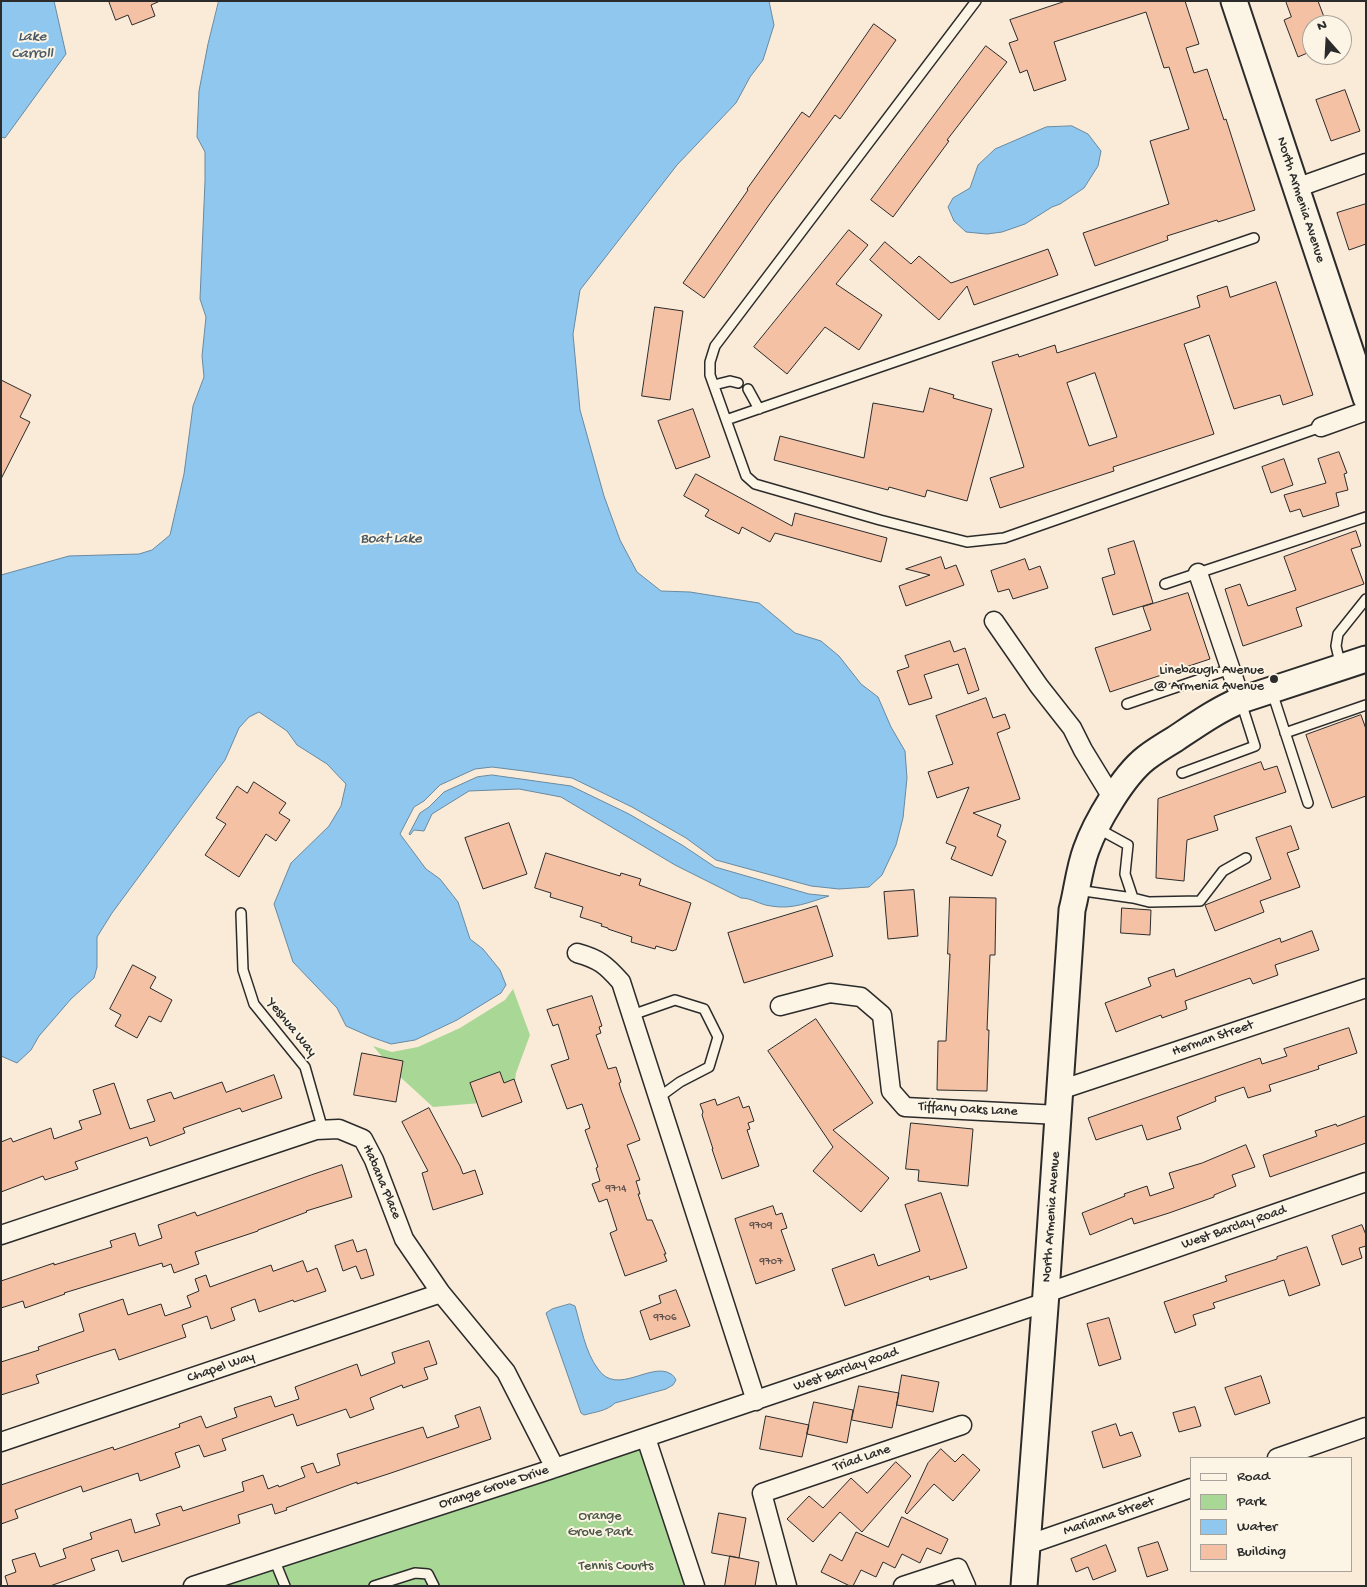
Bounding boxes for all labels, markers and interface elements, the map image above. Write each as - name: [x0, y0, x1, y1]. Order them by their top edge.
- north arrow: [1302, 15, 1352, 65]
- text: N: [1315, 17, 1329, 36]
- water label: Lake Carroll: [11, 29, 53, 64]
- street label: North Armenia Avenue: [1272, 135, 1328, 265]
- water label: Boat Lake: [360, 531, 422, 549]
- place label: Linebaugh Avenue @ Armenia Avenue: [1154, 663, 1264, 696]
- marker: Linebaugh Avenue @ Armenia Avenue: [1268, 673, 1280, 685]
- street label: Yeshua Way: [262, 995, 320, 1061]
- street label: Herman Street: [1170, 1017, 1256, 1061]
- street label: Tiffany Oaks Lane: [918, 1099, 1018, 1121]
- street label: Habana Place: [358, 1142, 404, 1222]
- street label: North Armenia Avenue: [1039, 1151, 1065, 1283]
- house number: 9714: [606, 1182, 626, 1196]
- street label: West Barclay Road: [1179, 1202, 1289, 1254]
- house number: 9709: [750, 1219, 772, 1233]
- house number: 9707: [759, 1255, 783, 1269]
- house number: 9706: [653, 1311, 677, 1325]
- street label: West Barclay Road: [791, 1344, 901, 1396]
- street label: Chapel Way: [185, 1349, 257, 1387]
- street label: Triad Lane: [831, 1441, 893, 1477]
- legend: [1190, 1457, 1352, 1572]
- street label: Orange Grove Drive: [437, 1462, 551, 1514]
- text: Road: [1237, 1468, 1270, 1486]
- text: Park: [1237, 1493, 1266, 1511]
- street label: Marianna Street: [1061, 1494, 1157, 1540]
- park label: Orange Grove Park: [568, 1509, 632, 1541]
- text: Water: [1237, 1518, 1277, 1536]
- text: Building: [1237, 1543, 1286, 1561]
- park label: Tennis Courts: [579, 1559, 653, 1575]

